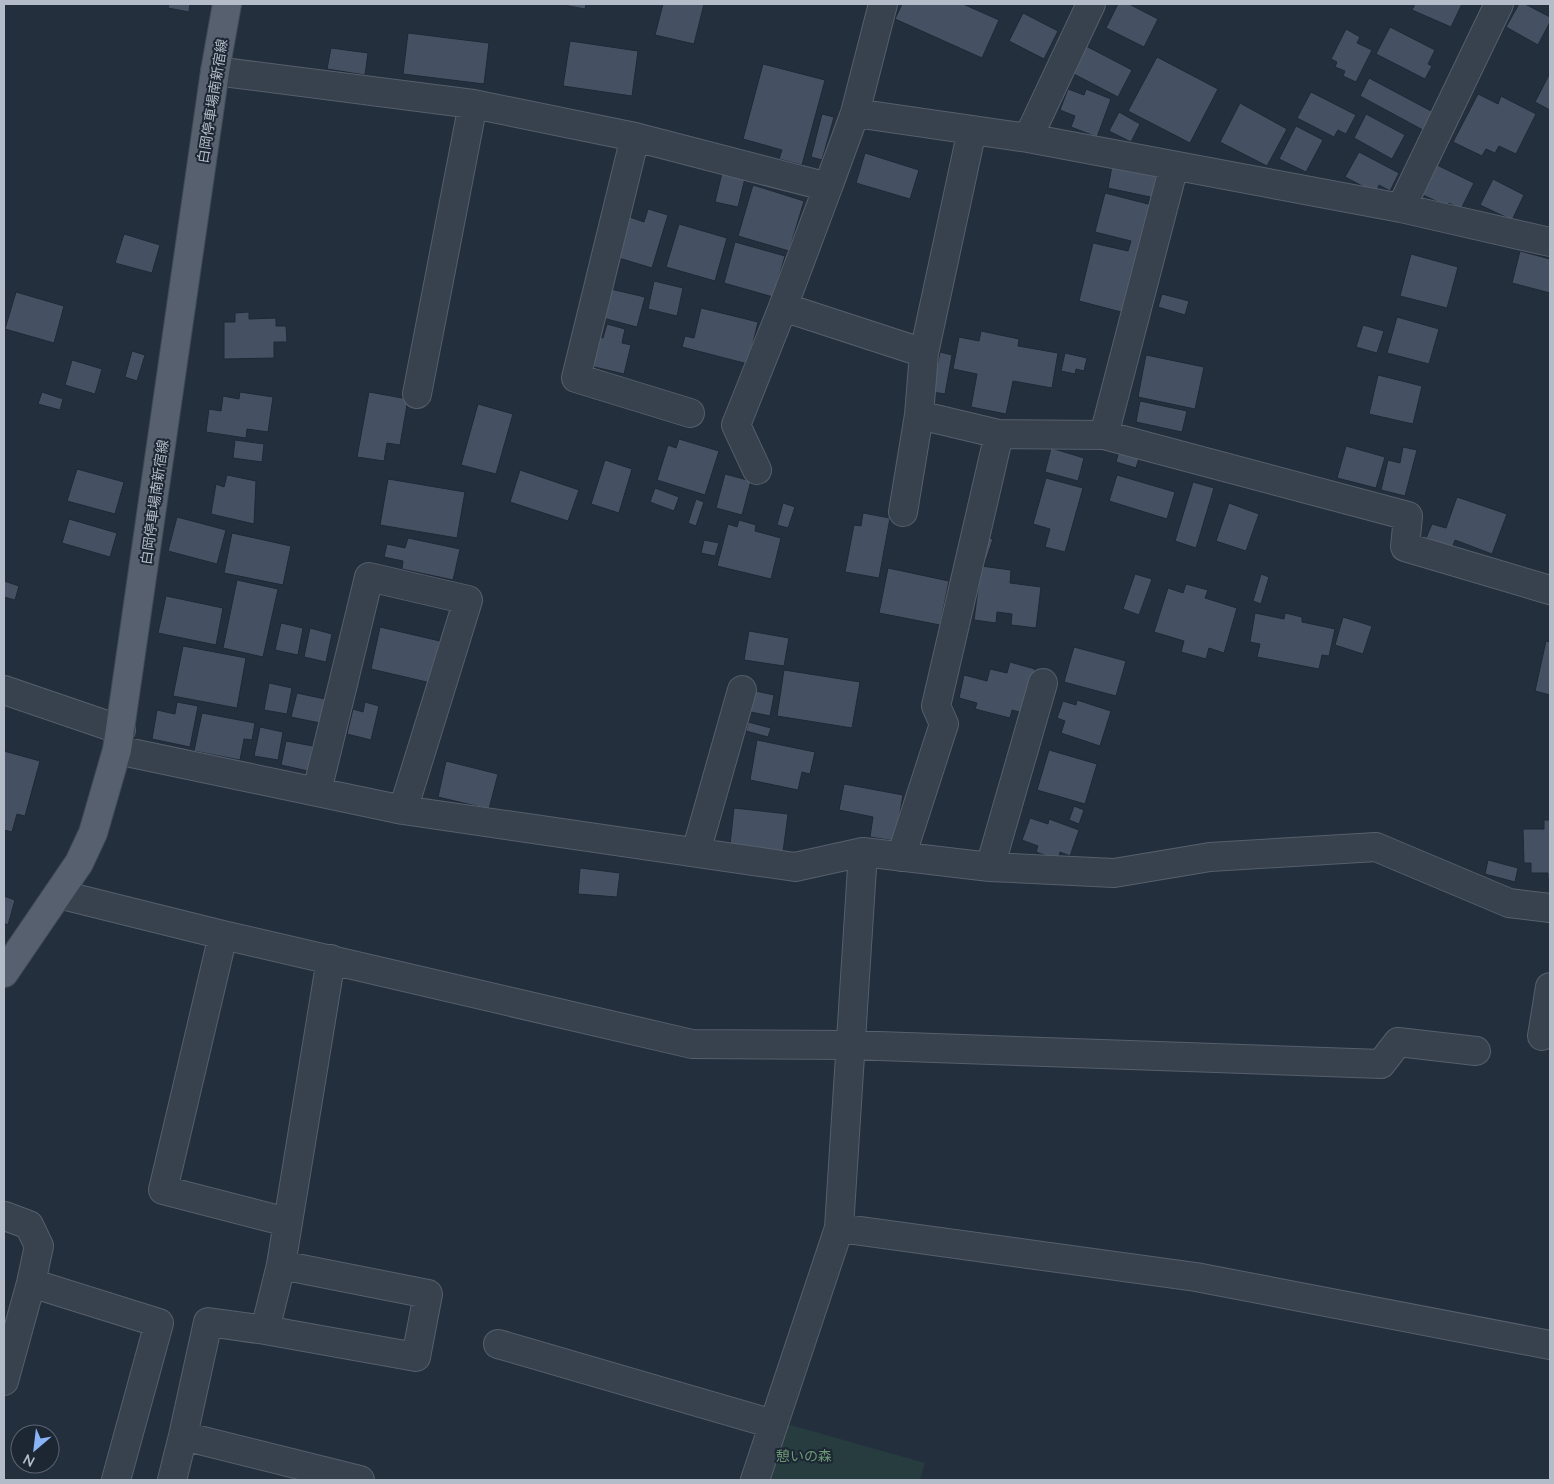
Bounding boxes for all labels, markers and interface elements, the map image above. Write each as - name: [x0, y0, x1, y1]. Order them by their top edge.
- street label: 白岡停車場南新宿線: [194, 37, 230, 165]
- street label: 白岡停車場南新宿線: [137, 438, 171, 566]
- north arrow: [10, 1424, 60, 1474]
- park label: 憩いの森: [776, 1447, 832, 1464]
- text: N: [20, 1451, 37, 1471]

